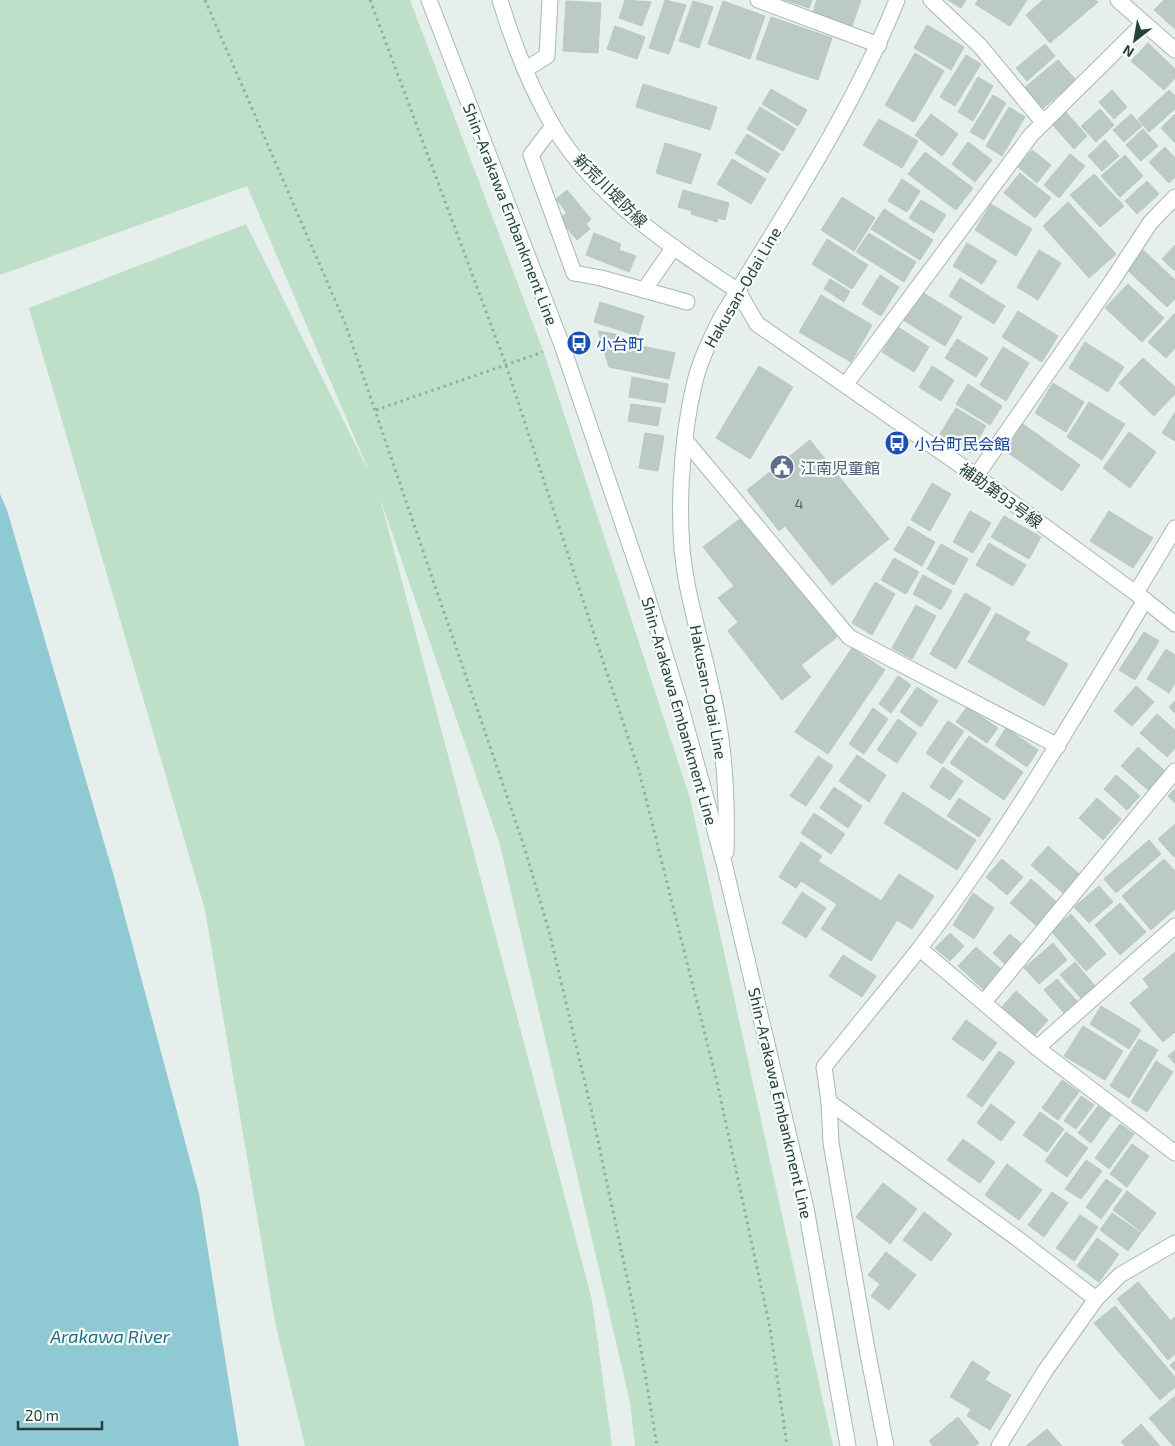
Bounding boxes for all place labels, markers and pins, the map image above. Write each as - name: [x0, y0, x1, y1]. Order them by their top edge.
- bus stop icon: 小台町: [566, 330, 592, 356]
- place label: 小台町: [596, 334, 644, 353]
- bus stop icon: 小台町民会館: [884, 430, 910, 456]
- place label: 小台町民会館: [914, 434, 1010, 453]
- public building icon: 江南児童館: [769, 454, 795, 480]
- place label: 江南児童館: [800, 458, 880, 477]

